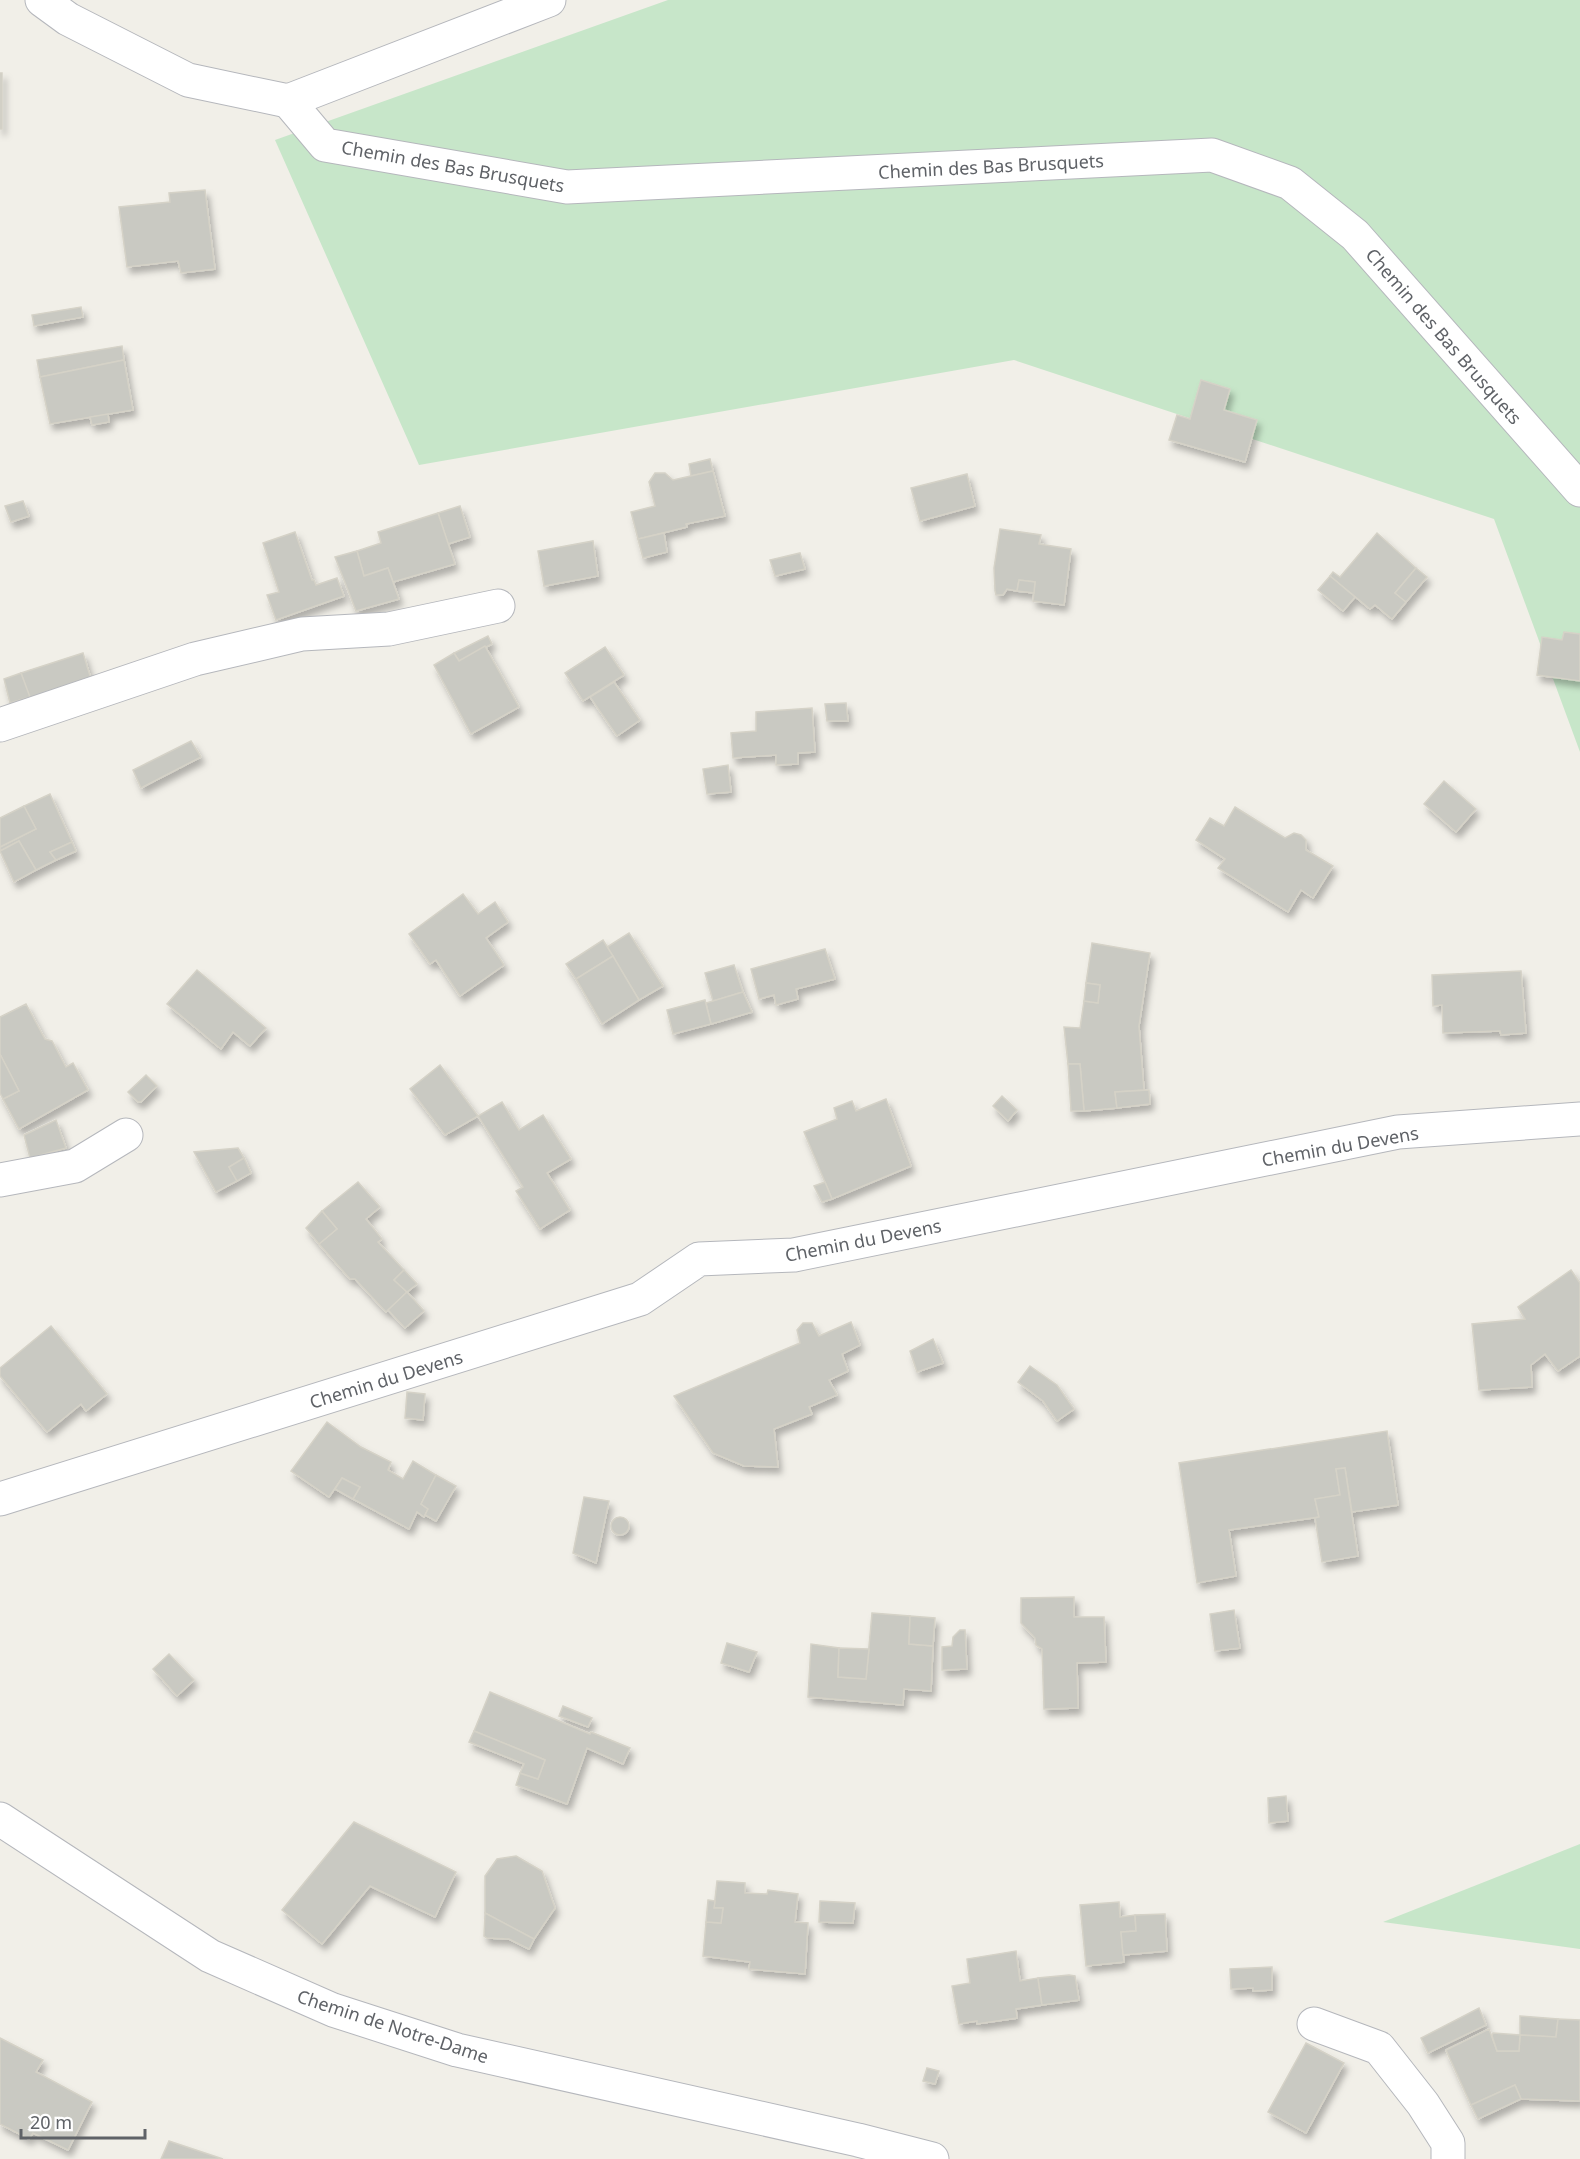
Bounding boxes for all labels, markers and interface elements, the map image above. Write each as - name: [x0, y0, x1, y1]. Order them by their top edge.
- street label: Chemin des Bas Brusquets: [340, 135, 566, 197]
- street label: Chemin des Bas Brusquets: [878, 148, 1104, 184]
- street label: Chemin des Bas Brusquets: [1361, 243, 1527, 429]
- street label: Chemin du Devens: [1260, 1120, 1420, 1172]
- street label: Chemin du Devens: [783, 1213, 943, 1267]
- street label: Chemin du Devens: [307, 1344, 465, 1414]
- street label: Chemin de Notre-Dame: [294, 1984, 492, 2068]
- scale bar: [21, 2102, 146, 2140]
- text: 20 m: [30, 2110, 72, 2134]

